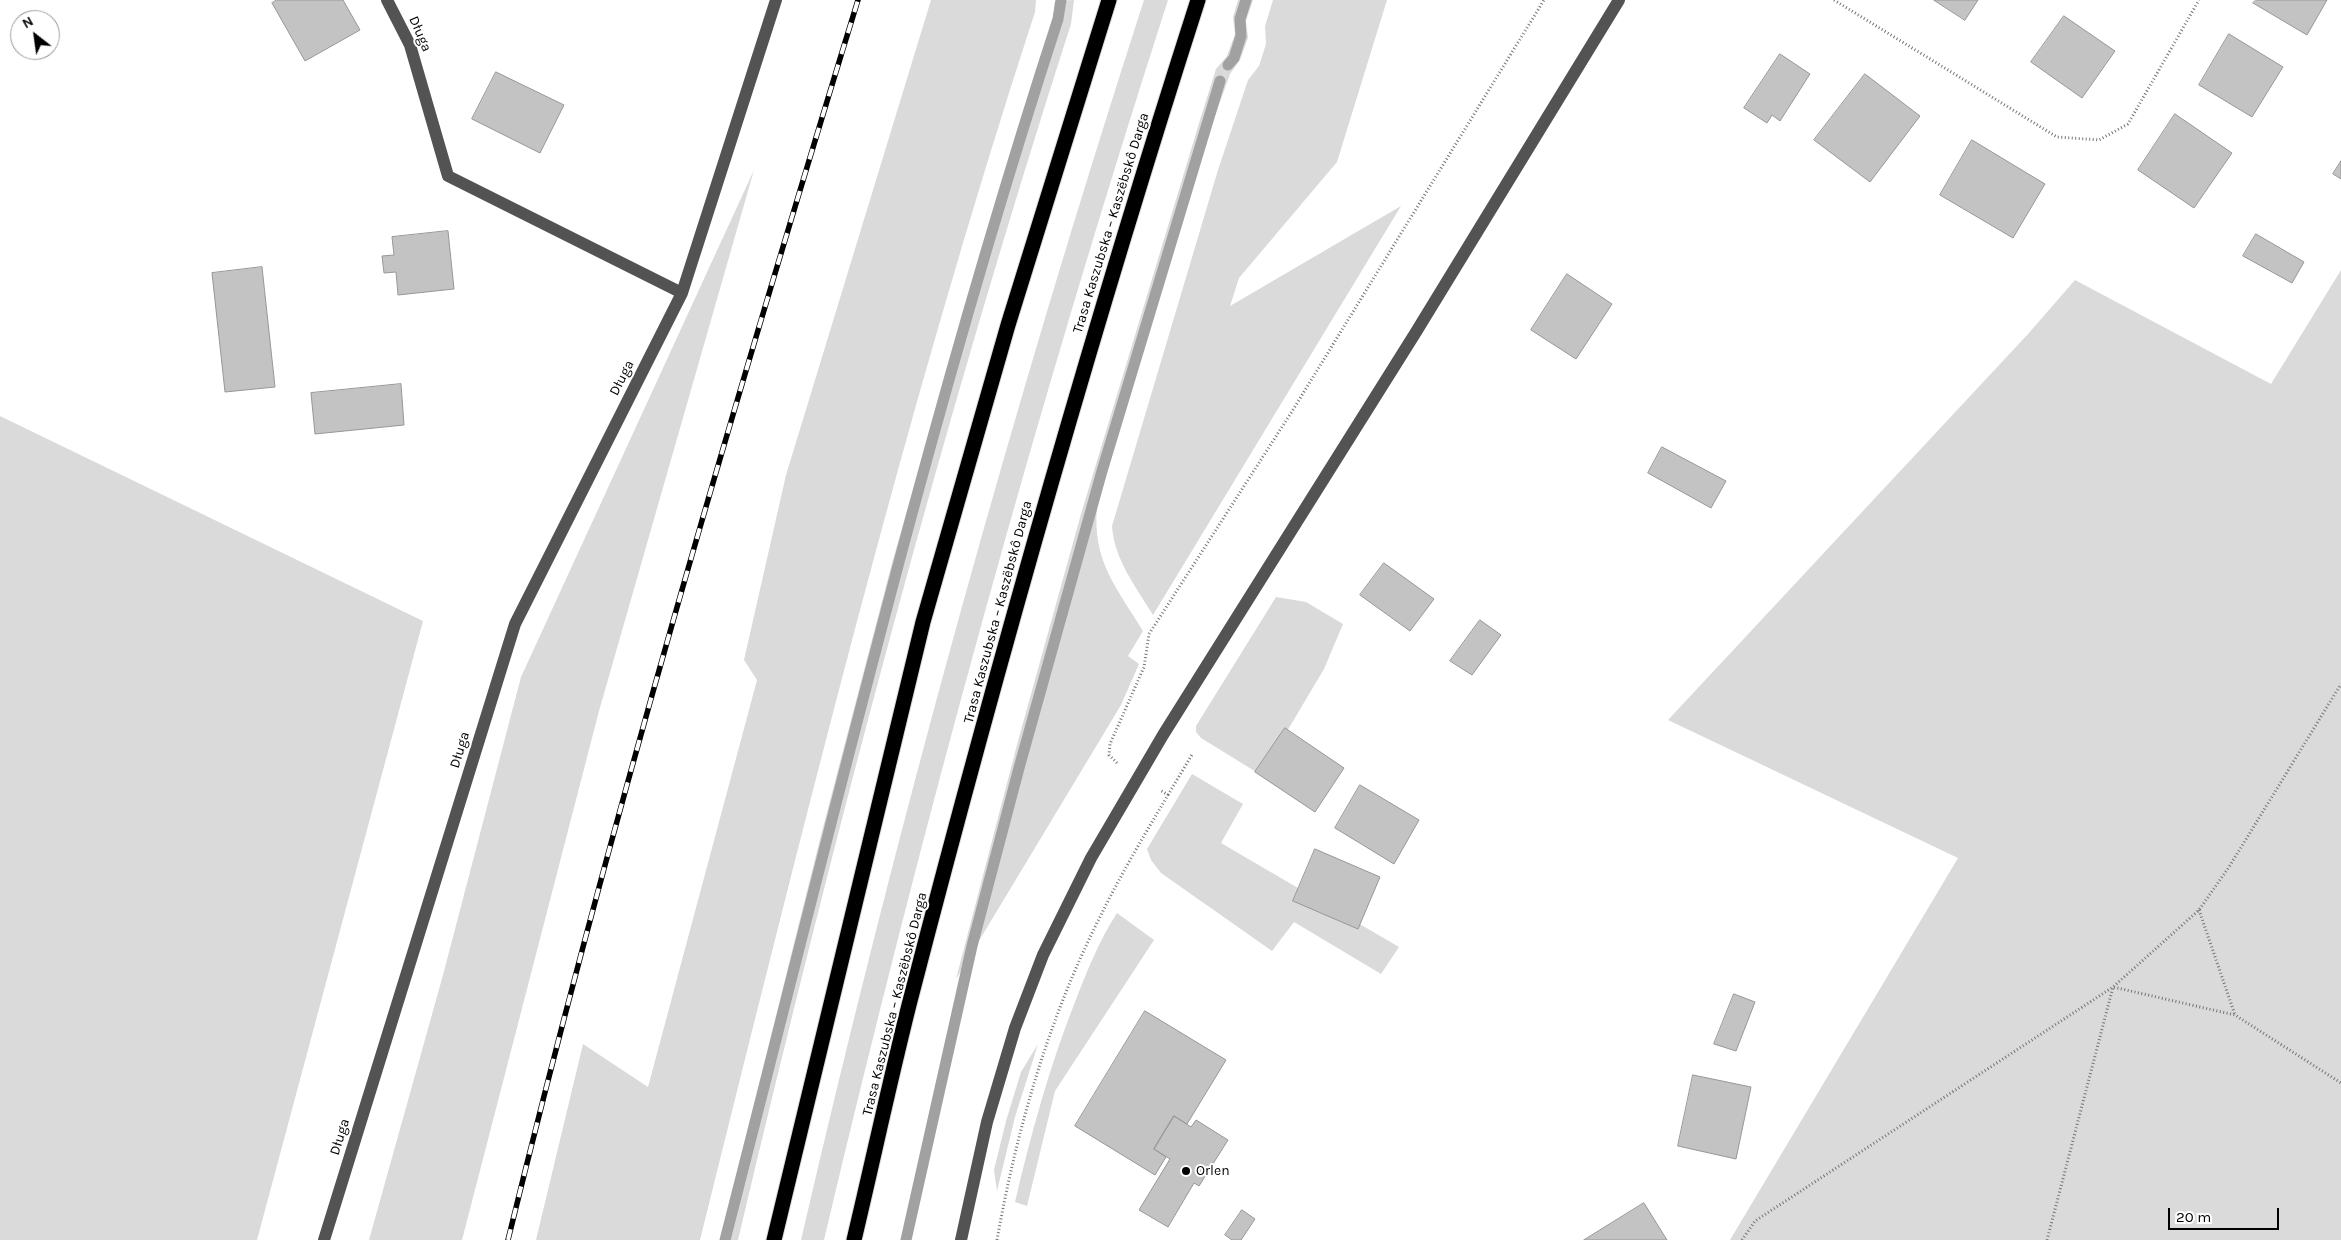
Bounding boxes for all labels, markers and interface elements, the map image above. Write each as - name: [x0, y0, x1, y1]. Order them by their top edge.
- north arrow: [10, 10, 60, 60]
- text: N: [19, 13, 36, 32]
- street label: Długa: [405, 14, 435, 54]
- street label: Trasa Kaszubska – Kaszëbskô Darga: [1069, 111, 1153, 335]
- street label: Długa: [606, 358, 638, 398]
- street label: Trasa Kaszubska – Kaszëbskô Darga: [960, 499, 1036, 725]
- street label: Długa: [447, 730, 473, 770]
- street label: Trasa Kaszubska – Kaszëbskô Darga: [859, 891, 931, 1117]
- street label: Długa: [327, 1117, 353, 1157]
- place label: Orlen: [1196, 1163, 1230, 1179]
- marker: Orlen: [1180, 1165, 1192, 1177]
- scale bar: [2171, 1198, 2282, 1230]
- text: 20 m: [2176, 1208, 2211, 1226]

